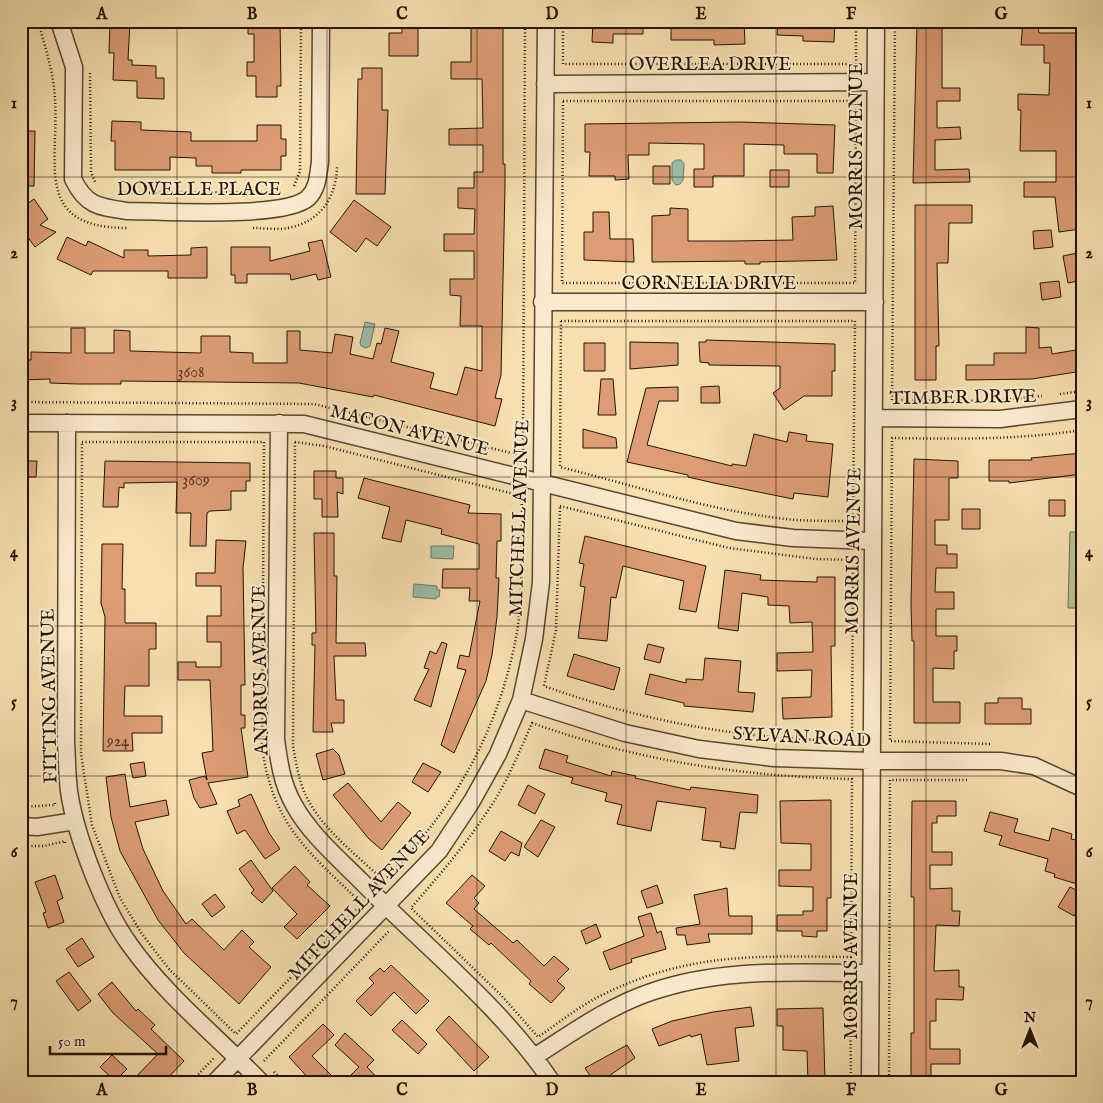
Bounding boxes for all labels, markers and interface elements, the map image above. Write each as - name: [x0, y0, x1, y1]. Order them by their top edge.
- text: A: [96, 5, 109, 25]
- text: B: [247, 5, 258, 25]
- text: C: [396, 5, 408, 25]
- text: D: [546, 5, 559, 25]
- text: E: [695, 5, 707, 25]
- text: F: [846, 5, 857, 25]
- text: G: [995, 5, 1008, 25]
- street label: OVERLEA DRIVE: [629, 53, 791, 77]
- street label: MORRIS AVENUE: [845, 62, 869, 230]
- text: 1: [11, 94, 17, 114]
- text: 1: [1086, 94, 1092, 114]
- street label: DOVELLE PLACE: [117, 178, 281, 202]
- text: 2: [10, 244, 18, 264]
- text: 2: [1085, 244, 1093, 264]
- street label: CORNELIA DRIVE: [622, 272, 796, 296]
- house number: 3608: [178, 363, 204, 383]
- street label: TIMBER DRIVE: [889, 385, 1037, 411]
- text: 3: [11, 393, 17, 413]
- text: 3: [1086, 393, 1092, 413]
- street label: MACON AVENUE: [327, 400, 492, 462]
- street label: MITCHELL AVENUE: [505, 419, 535, 617]
- street label: MORRIS AVENUE: [841, 467, 867, 635]
- house number: 3609: [182, 471, 210, 491]
- text: 4: [10, 543, 19, 563]
- text: 4: [1085, 543, 1094, 563]
- street label: ANDRUS AVENUE: [248, 584, 275, 757]
- street label: FITTING AVENUE: [36, 608, 64, 784]
- text: 5: [11, 693, 17, 713]
- text: 5: [1086, 693, 1092, 713]
- street label: SYLVAN ROAD: [732, 722, 872, 754]
- house number: 924: [106, 732, 129, 752]
- street label: MITCHELL AVENUE: [283, 825, 436, 986]
- text: 6: [11, 843, 19, 863]
- text: 6: [1086, 843, 1094, 863]
- street label: MORRIS AVENUE: [840, 872, 864, 1040]
- text: 7: [10, 992, 18, 1012]
- text: 7: [1085, 992, 1093, 1012]
- north arrow: [1006, 1006, 1056, 1056]
- text: N: [1023, 1009, 1036, 1027]
- scale bar: [50, 1023, 166, 1055]
- text: 50 m: [58, 1032, 86, 1051]
- text: A: [96, 1081, 109, 1101]
- text: B: [247, 1081, 258, 1101]
- text: C: [396, 1081, 408, 1101]
- text: D: [546, 1081, 559, 1101]
- text: E: [695, 1081, 707, 1101]
- text: F: [846, 1081, 857, 1101]
- text: G: [995, 1081, 1008, 1101]

